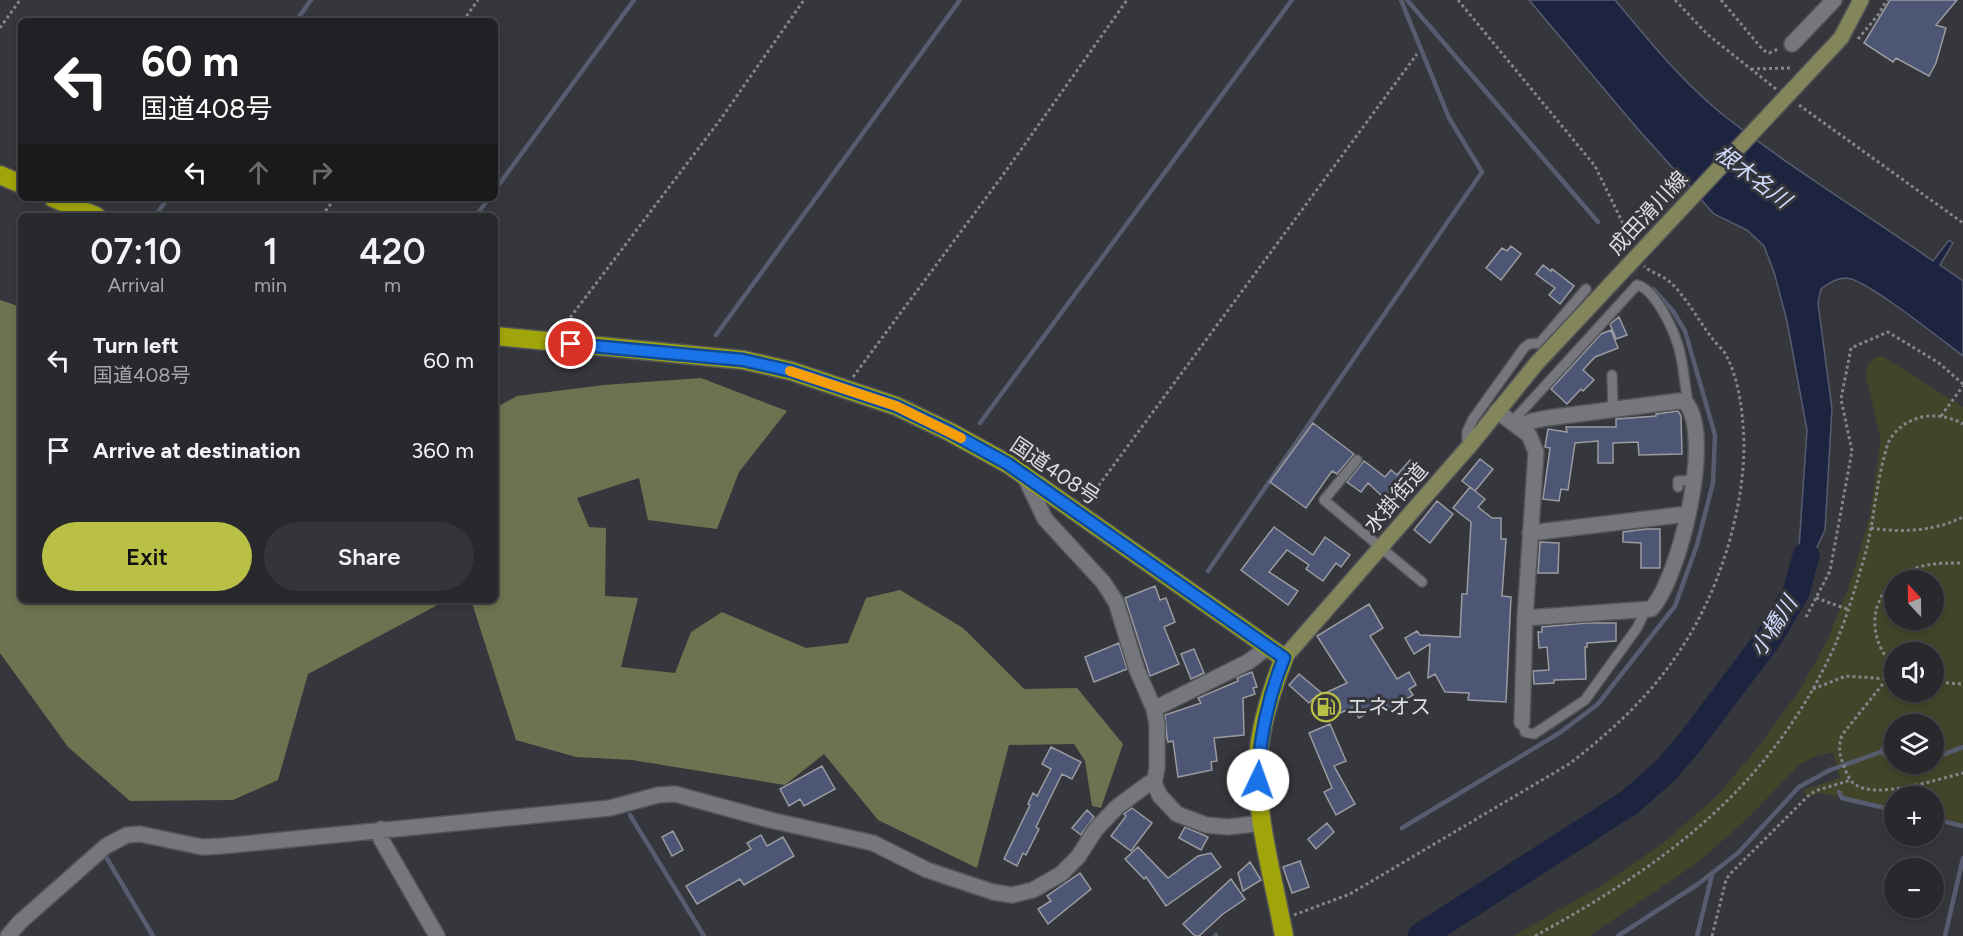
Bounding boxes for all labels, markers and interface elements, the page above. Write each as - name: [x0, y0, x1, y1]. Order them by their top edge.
- text: 60 m: [141, 36, 239, 87]
- icon: left: [42, 42, 120, 120]
- text: 国道408号: [141, 92, 273, 125]
- water label: 根木名川: [1709, 139, 1798, 215]
- icon: left: [179, 156, 212, 189]
- icon: ahead: [242, 156, 275, 189]
- icon: right: [305, 156, 338, 189]
- street label: 成田滑川線: [1603, 166, 1693, 260]
- text: 07:10: [90, 230, 182, 273]
- text: 1: [263, 230, 278, 273]
- text: 420: [359, 230, 426, 273]
- text: Arrival: [108, 273, 164, 297]
- text: min: [254, 273, 287, 297]
- text: m: [384, 273, 401, 297]
- pin: [545, 318, 596, 369]
- icon: arrive: [554, 327, 587, 360]
- text: Turn left: [93, 332, 179, 359]
- icon: left: [42, 344, 75, 377]
- text: 60 m: [423, 347, 474, 374]
- text: 国道408号: [93, 363, 191, 387]
- street label: 国道408号: [1006, 432, 1105, 510]
- icon: arrive: [42, 434, 75, 467]
- text: Arrive at destination: [93, 437, 301, 464]
- text: 360 m: [411, 437, 474, 464]
- street label: 水掛街道: [1359, 458, 1433, 538]
- button: Exit: [42, 522, 252, 591]
- button: Share: [264, 522, 474, 591]
- north arrow: [1884, 570, 1944, 630]
- map controls: [1884, 570, 1944, 918]
- water label: 小橋川: [1744, 590, 1804, 661]
- button: sound: [1884, 642, 1944, 702]
- fuel station icon: エネオス: [1310, 691, 1342, 723]
- place label: エネオス: [1347, 694, 1431, 719]
- button: layers: [1884, 714, 1944, 774]
- position arrow: [1226, 748, 1290, 812]
- button: +: [1884, 786, 1944, 846]
- button: −: [1884, 858, 1944, 918]

